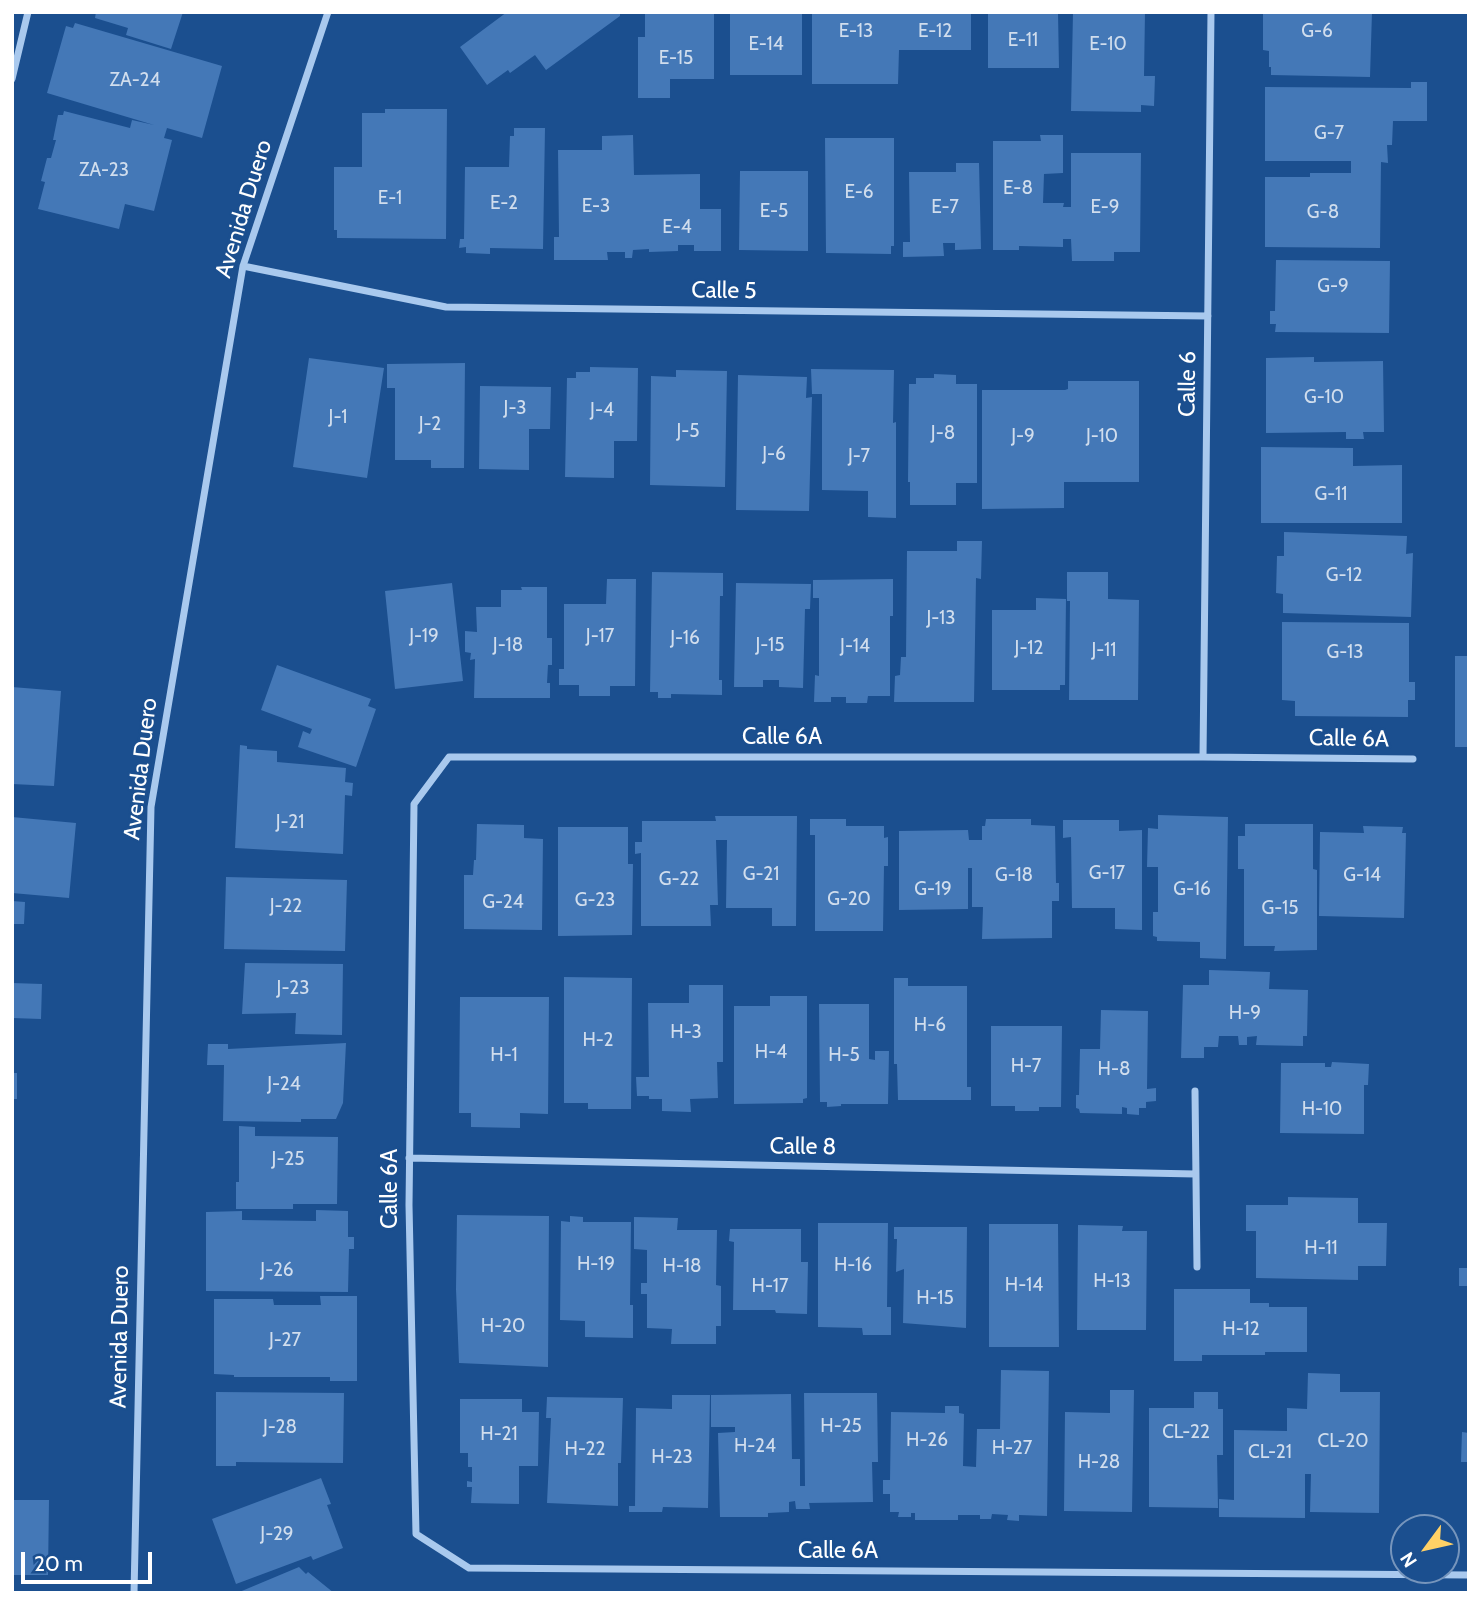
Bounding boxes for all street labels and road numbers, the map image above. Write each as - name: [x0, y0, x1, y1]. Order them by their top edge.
- street label: Avenida Duero: [210, 137, 278, 281]
- street label: Calle 5: [691, 277, 757, 305]
- street label: Calle 6: [1174, 351, 1202, 417]
- street label: Avenida Duero: [119, 696, 163, 842]
- street label: Calle 6A: [742, 723, 822, 751]
- street label: Calle 6A: [1309, 725, 1389, 753]
- street label: Calle 8: [769, 1133, 837, 1161]
- street label: Calle 6A: [376, 1149, 404, 1229]
- street label: Avenida Duero: [105, 1265, 135, 1409]
- street label: Calle 6A: [798, 1537, 878, 1565]

